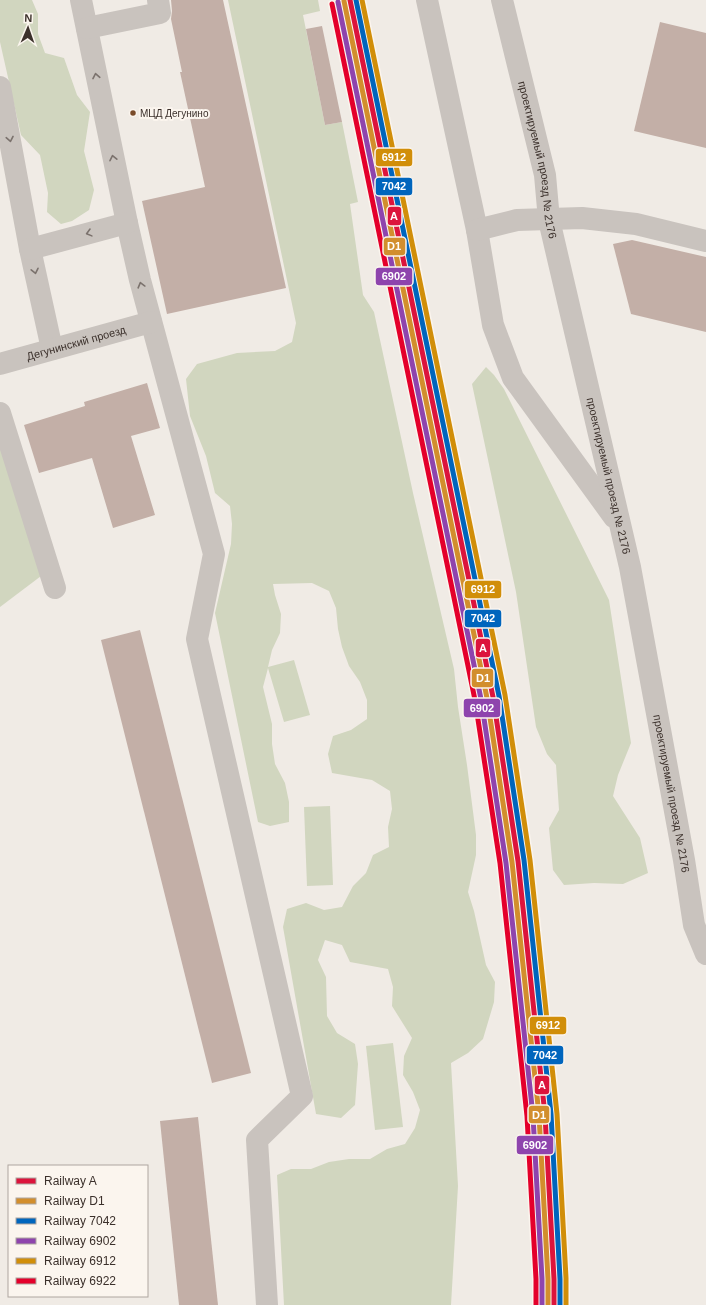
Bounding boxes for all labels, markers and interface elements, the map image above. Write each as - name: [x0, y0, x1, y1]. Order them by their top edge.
- north arrow: [8, 8, 48, 48]
- text: N: [24, 12, 33, 24]
- one-way arrow: [93, 73, 101, 79]
- street label: проектируемый проезд № 2176: [516, 80, 559, 240]
- marker: МЦД Дегунино: [128, 108, 138, 118]
- place label: МЦД Дегунино: [140, 108, 209, 119]
- one-way arrow: [5, 136, 14, 142]
- line badge: 6912: [375, 148, 413, 167]
- text: 6912: [382, 151, 406, 163]
- one-way arrow: [110, 155, 118, 161]
- line badge: 7042: [375, 177, 413, 196]
- text: 7042: [382, 180, 406, 192]
- line badge: A: [387, 206, 402, 226]
- text: A: [390, 210, 398, 222]
- one-way arrow: [86, 228, 93, 237]
- line badge: D1: [383, 237, 406, 256]
- text: D1: [387, 240, 401, 252]
- line badge: 6902: [375, 267, 413, 286]
- one-way arrow: [31, 268, 39, 274]
- text: 6902: [382, 270, 406, 282]
- one-way arrow: [138, 281, 146, 288]
- street label: Дегунинский проезд: [25, 323, 128, 362]
- street label: проектируемый проезд № 2176: [585, 396, 633, 555]
- line badge: 6912: [464, 580, 502, 599]
- text: 6912: [471, 583, 495, 595]
- line badge: 7042: [464, 609, 502, 628]
- text: 7042: [471, 612, 495, 624]
- line badge: A: [475, 638, 491, 658]
- text: A: [479, 642, 487, 654]
- line badge: D1: [471, 668, 494, 688]
- text: D1: [476, 672, 490, 684]
- line badge: 6902: [463, 698, 501, 718]
- text: 6902: [470, 702, 494, 714]
- street label: проектируемый проезд № 2176: [651, 713, 692, 873]
- line badge: 6912: [529, 1016, 567, 1035]
- text: 6912: [536, 1019, 560, 1031]
- line badge: 7042: [526, 1045, 564, 1065]
- text: 7042: [533, 1049, 557, 1061]
- line badge: A: [534, 1075, 550, 1095]
- text: A: [538, 1079, 546, 1091]
- line badge: D1: [528, 1105, 550, 1124]
- text: D1: [532, 1109, 546, 1121]
- line badge: 6902: [516, 1135, 554, 1155]
- text: 6902: [523, 1139, 547, 1151]
- legend: [8, 1165, 148, 1297]
- text: Railway A: [44, 1174, 97, 1188]
- text: Railway D1: [44, 1194, 105, 1208]
- text: Railway 7042: [44, 1214, 116, 1228]
- text: Railway 6902: [44, 1234, 116, 1248]
- text: Railway 6912: [44, 1254, 116, 1268]
- text: Railway 6922: [44, 1274, 116, 1288]

